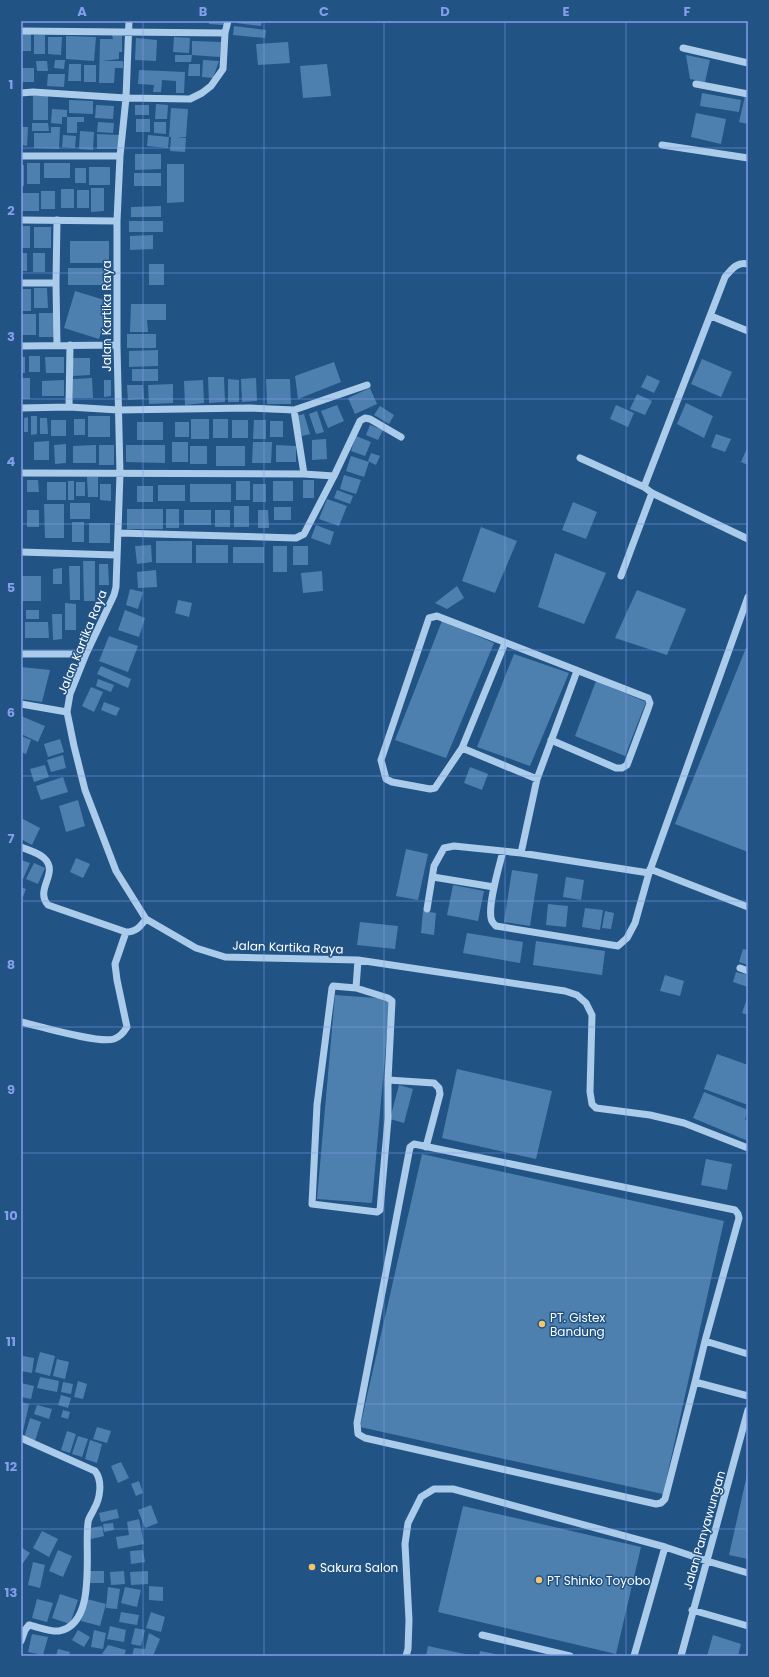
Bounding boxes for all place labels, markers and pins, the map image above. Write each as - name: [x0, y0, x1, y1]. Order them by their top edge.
- place label: PT. Gistex Bandung: [550, 1309, 606, 1340]
- marker: PT. Gistex Bandung: [537, 1319, 547, 1329]
- place label: Sakura Salon: [320, 1559, 398, 1576]
- marker: Sakura Salon: [307, 1562, 317, 1572]
- place label: PT Shinko Toyobo: [547, 1572, 651, 1589]
- marker: PT Shinko Toyobo: [534, 1575, 544, 1585]

